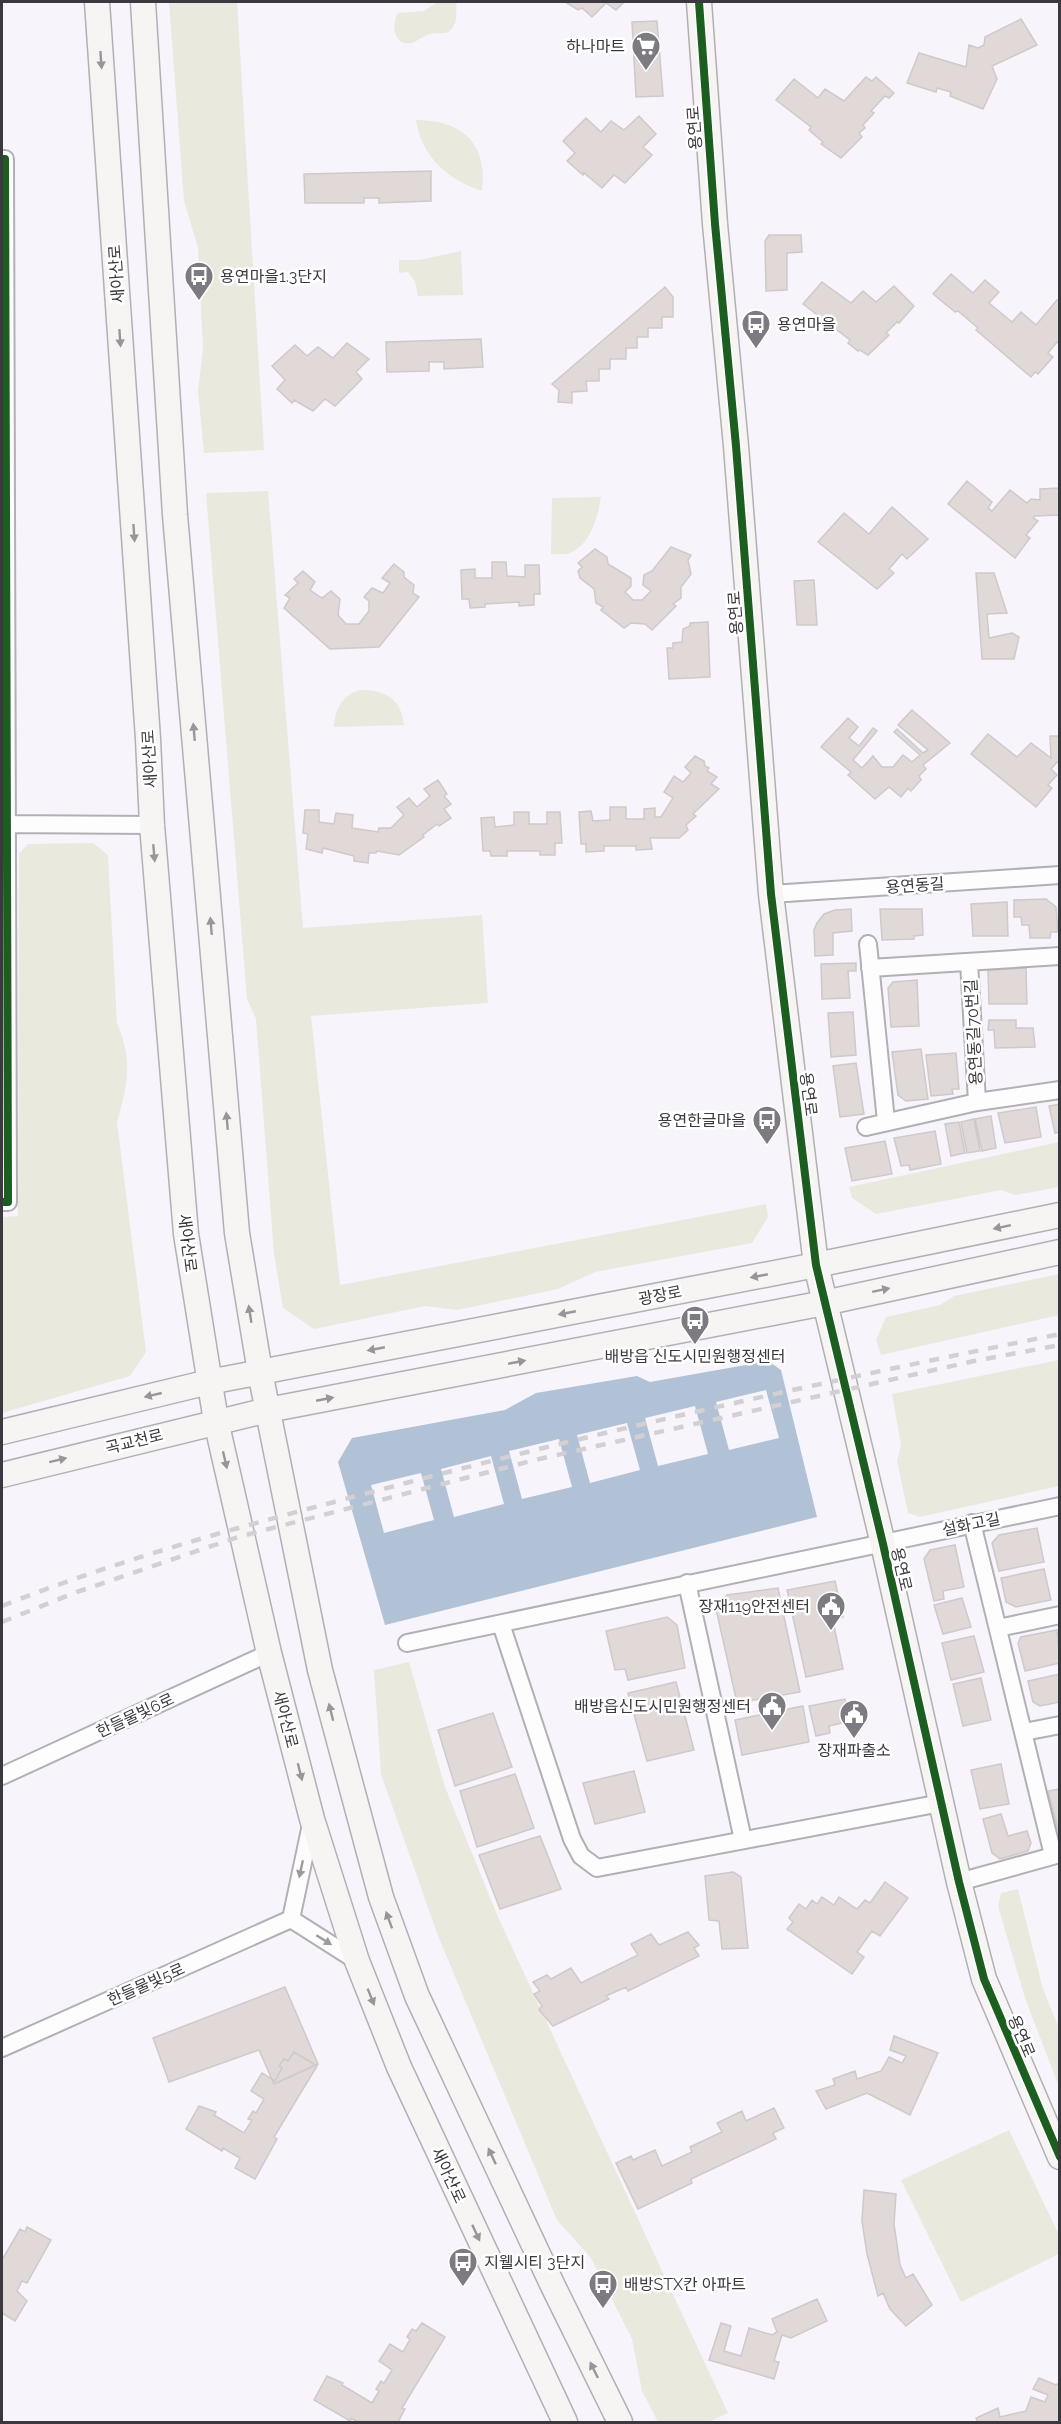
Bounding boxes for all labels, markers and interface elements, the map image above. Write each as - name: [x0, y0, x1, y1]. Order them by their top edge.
- supermarket icon: 하나마트: [630, 30, 662, 72]
- place label: 하나마트: [566, 37, 625, 56]
- one-way arrow: [96, 50, 105, 69]
- street label: 용연로: [683, 105, 706, 151]
- street label: 새아산로: [105, 244, 128, 304]
- bus stop icon: 용연마을1.3단지: [183, 260, 215, 302]
- place label: 용연마을1.3단지: [220, 267, 327, 286]
- bus stop icon: 용연마을: [740, 308, 772, 350]
- place label: 용연마을: [777, 315, 836, 334]
- one-way arrow: [115, 329, 125, 348]
- one-way arrow: [129, 523, 139, 542]
- street label: 용연로: [724, 590, 747, 636]
- one-way arrow: [189, 722, 199, 741]
- street label: 새아산로: [138, 729, 161, 789]
- one-way arrow: [150, 844, 159, 863]
- street label: 용연동길: [885, 874, 945, 897]
- one-way arrow: [206, 917, 216, 936]
- street label: 용연동길70번길: [961, 978, 986, 1086]
- street label: 용연로: [796, 1071, 821, 1117]
- bus stop icon: 용연한글마을: [751, 1104, 783, 1146]
- one-way arrow: [222, 1111, 232, 1130]
- place label: 용연한글마을: [658, 1111, 746, 1130]
- street label: 새아산로: [174, 1213, 201, 1274]
- one-way arrow: [992, 1223, 1011, 1232]
- one-way arrow: [749, 1272, 768, 1281]
- street label: 광장로: [637, 1282, 684, 1309]
- one-way arrow: [872, 1285, 890, 1295]
- one-way arrow: [246, 1304, 255, 1323]
- bus stop icon: 배방읍 신도시민원행정센터: [679, 1304, 711, 1346]
- one-way arrow: [558, 1309, 577, 1318]
- one-way arrow: [366, 1345, 385, 1354]
- place label: 배방읍 신도시민원행정센터: [605, 1347, 785, 1366]
- one-way arrow: [507, 1357, 526, 1366]
- one-way arrow: [143, 1391, 162, 1401]
- one-way arrow: [316, 1394, 335, 1403]
- street label: 곡교천로: [103, 1425, 165, 1458]
- one-way arrow: [221, 1450, 230, 1469]
- one-way arrow: [49, 1454, 67, 1464]
- street label: 설화고길: [940, 1509, 1002, 1540]
- street label: 용연로: [887, 1545, 916, 1593]
- public building icon: 장재119안전센터: [815, 1590, 847, 1632]
- place label: 장재119안전센터: [699, 1597, 810, 1616]
- street label: 새아산로: [269, 1688, 302, 1750]
- street label: 한들물빛6로: [93, 1689, 177, 1742]
- public building icon: 배방읍신도시민원행정센터: [756, 1690, 788, 1732]
- place label: 배방읍신도시민원행정센터: [574, 1697, 751, 1716]
- public building icon: 장재파출소: [838, 1698, 870, 1740]
- one-way arrow: [326, 1703, 335, 1721]
- place label: 장재파출소: [817, 1741, 891, 1760]
- one-way arrow: [295, 1763, 305, 1781]
- one-way arrow: [296, 1860, 306, 1878]
- one-way arrow: [384, 1911, 393, 1929]
- one-way arrow: [316, 1935, 332, 1946]
- street label: 한들물빛5로: [105, 1959, 188, 2010]
- one-way arrow: [366, 1989, 376, 2007]
- street label: 용연로: [1004, 2012, 1039, 2060]
- street label: 새아산로: [427, 2145, 470, 2206]
- one-way arrow: [488, 2148, 497, 2165]
- one-way arrow: [472, 2224, 481, 2241]
- bus stop icon: 지웰시티 3단지: [447, 2246, 479, 2288]
- place label: 지웰시티 3단지: [484, 2253, 585, 2272]
- bus stop icon: 배방STX칸 아파트: [587, 2268, 619, 2310]
- place label: 배방STX칸 아파트: [624, 2275, 746, 2294]
- one-way arrow: [590, 2361, 600, 2379]

